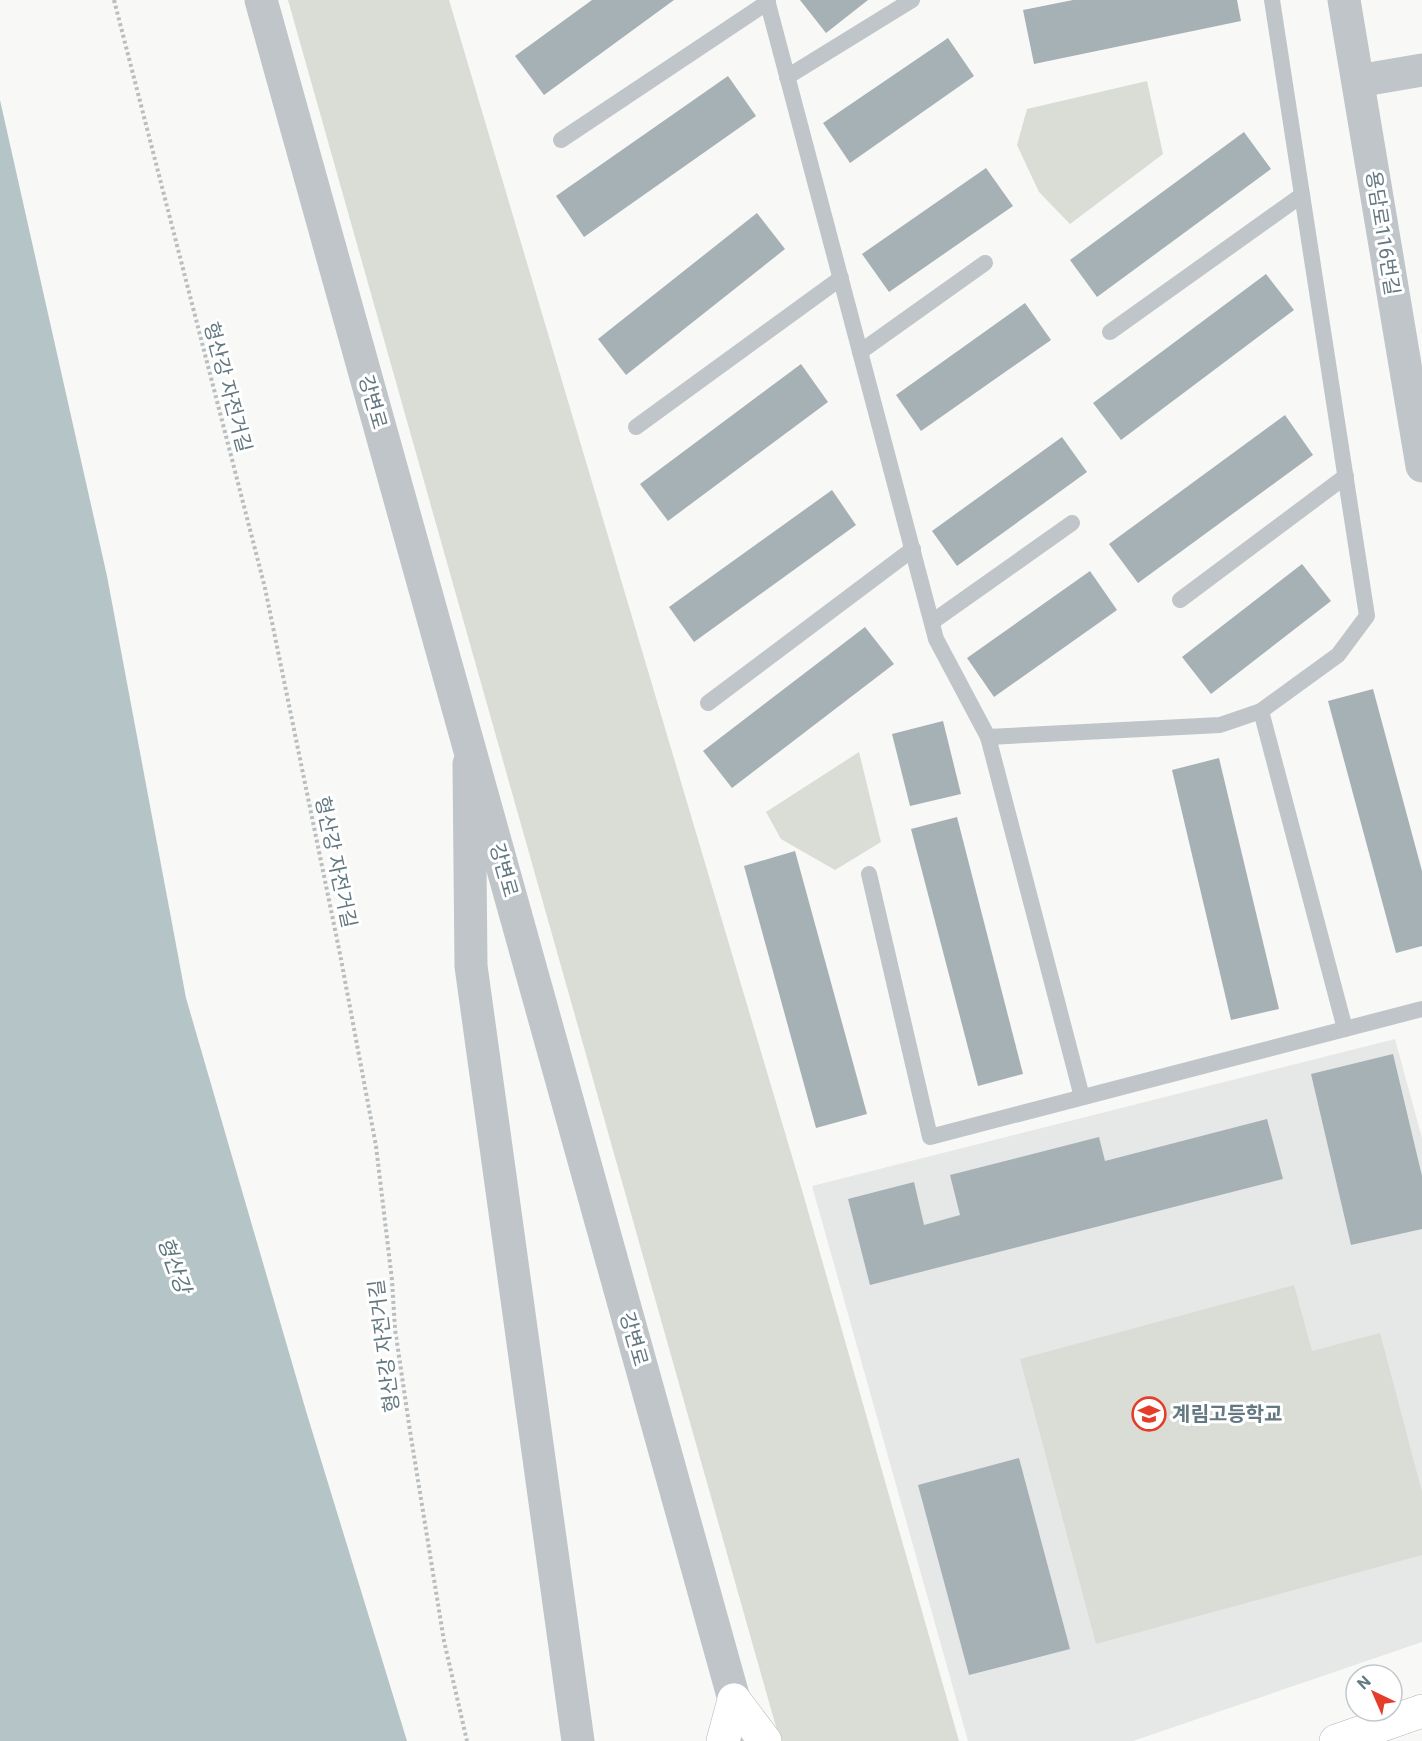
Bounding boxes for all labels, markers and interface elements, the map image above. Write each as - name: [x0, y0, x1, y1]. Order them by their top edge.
- street label: 용담로116번길: [1361, 169, 1405, 297]
- street label: 형산강 자전거길: [199, 319, 257, 455]
- street label: 강변로: [354, 372, 392, 432]
- street label: 형산강 자전거길: [310, 794, 362, 930]
- street label: 강변로: [485, 840, 523, 900]
- water label: 형산강: [153, 1234, 196, 1299]
- street label: 형산강 자전거길: [364, 1278, 404, 1414]
- street label: 강변로: [615, 1309, 653, 1369]
- school or university icon: 계림고등학교: [1131, 1396, 1167, 1432]
- place label: 계림고등학교: [1172, 1402, 1282, 1426]
- north arrow: [1344, 1663, 1404, 1723]
- text: N: [1353, 1672, 1375, 1693]

